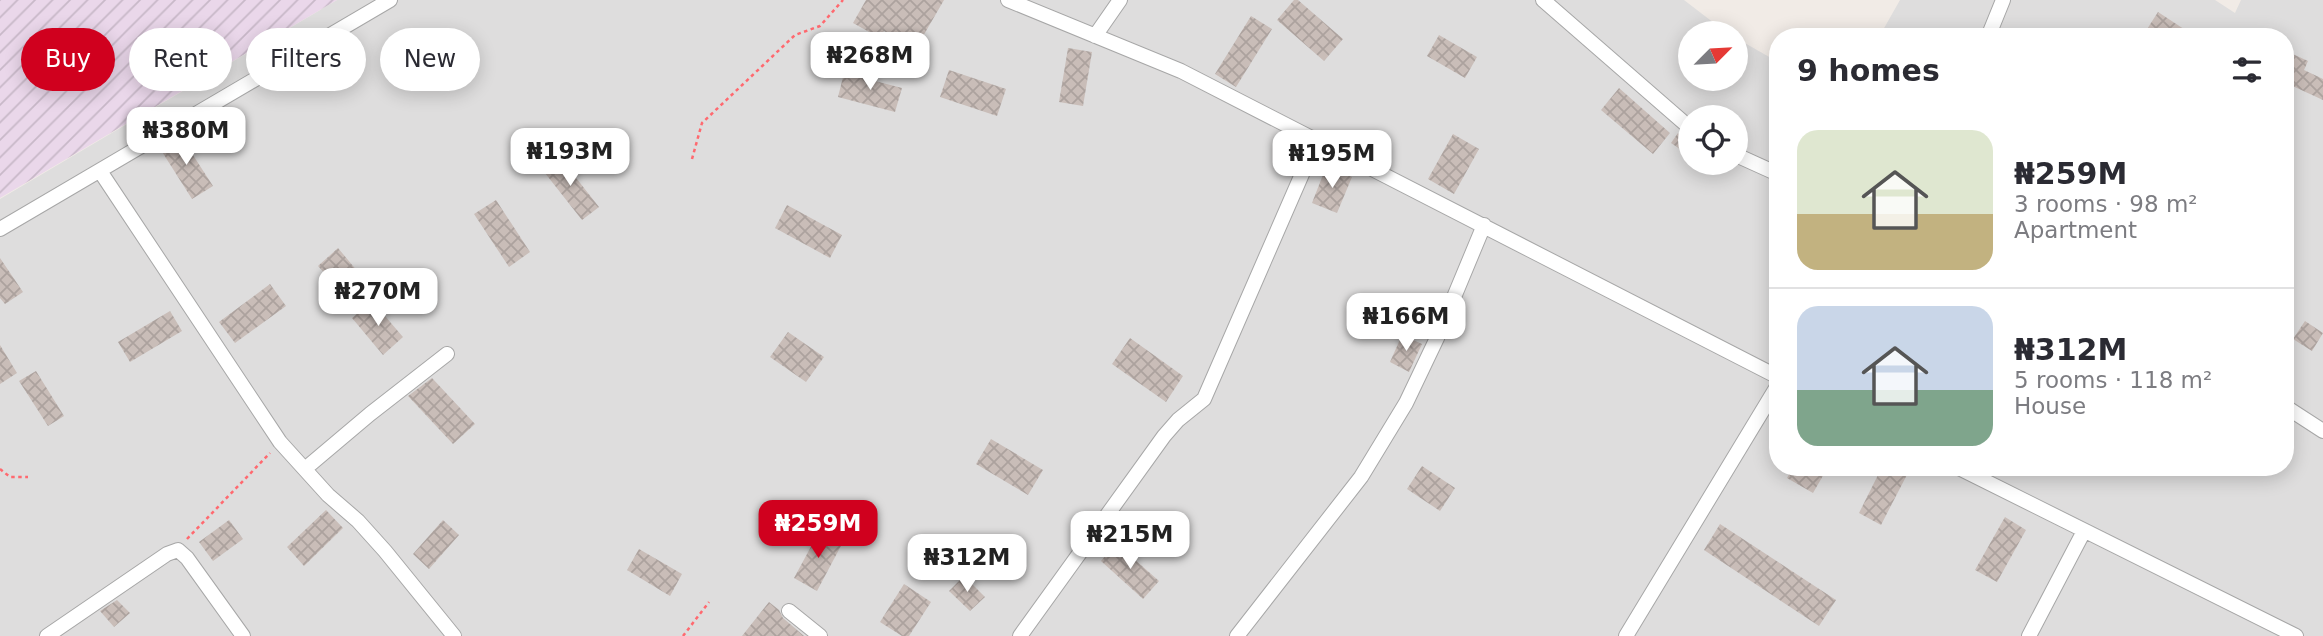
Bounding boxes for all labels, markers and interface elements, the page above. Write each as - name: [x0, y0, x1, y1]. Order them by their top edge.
- north arrow: [1678, 21, 1748, 91]
- map controls: [1678, 21, 1748, 175]
- chip: Buy: [21, 28, 115, 91]
- chip: Rent: [129, 28, 232, 91]
- chip: Filters: [246, 28, 366, 91]
- chip: New: [380, 28, 480, 91]
- pin: ₦268M: [821, 32, 919, 92]
- text: ₦268M: [827, 42, 913, 68]
- icon: filters: [2228, 51, 2266, 89]
- text: 9 homes: [1797, 53, 1940, 88]
- button: locate: [1678, 105, 1748, 175]
- pin: ₦380M: [137, 108, 235, 167]
- text: ₦380M: [143, 117, 229, 143]
- pin: ₦193M: [521, 128, 619, 188]
- pin: ₦195M: [1283, 130, 1381, 190]
- text: ₦193M: [527, 138, 613, 164]
- text: ₦195M: [1289, 140, 1375, 166]
- text: ₦259M: [2014, 156, 2127, 191]
- icon: home: [1853, 158, 1937, 242]
- text: 3 rooms · 98 m²: [2014, 191, 2198, 217]
- text: Apartment: [2014, 217, 2137, 243]
- pin: ₦270M: [329, 268, 427, 328]
- text: ₦270M: [335, 278, 421, 304]
- pin: ₦166M: [1357, 294, 1455, 353]
- text: ₦166M: [1363, 303, 1449, 329]
- text: ₦312M: [2014, 332, 2127, 367]
- icon: home: [1853, 334, 1937, 418]
- text: 5 rooms · 118 m²: [2014, 367, 2212, 393]
- text: House: [2014, 393, 2086, 419]
- pin: ₦259M: [769, 500, 867, 560]
- text: ₦259M: [775, 510, 861, 536]
- pin: ₦215M: [1081, 512, 1179, 571]
- text: ₦215M: [1087, 521, 1173, 547]
- pin: ₦312M: [918, 534, 1016, 594]
- text: ₦312M: [924, 544, 1010, 570]

